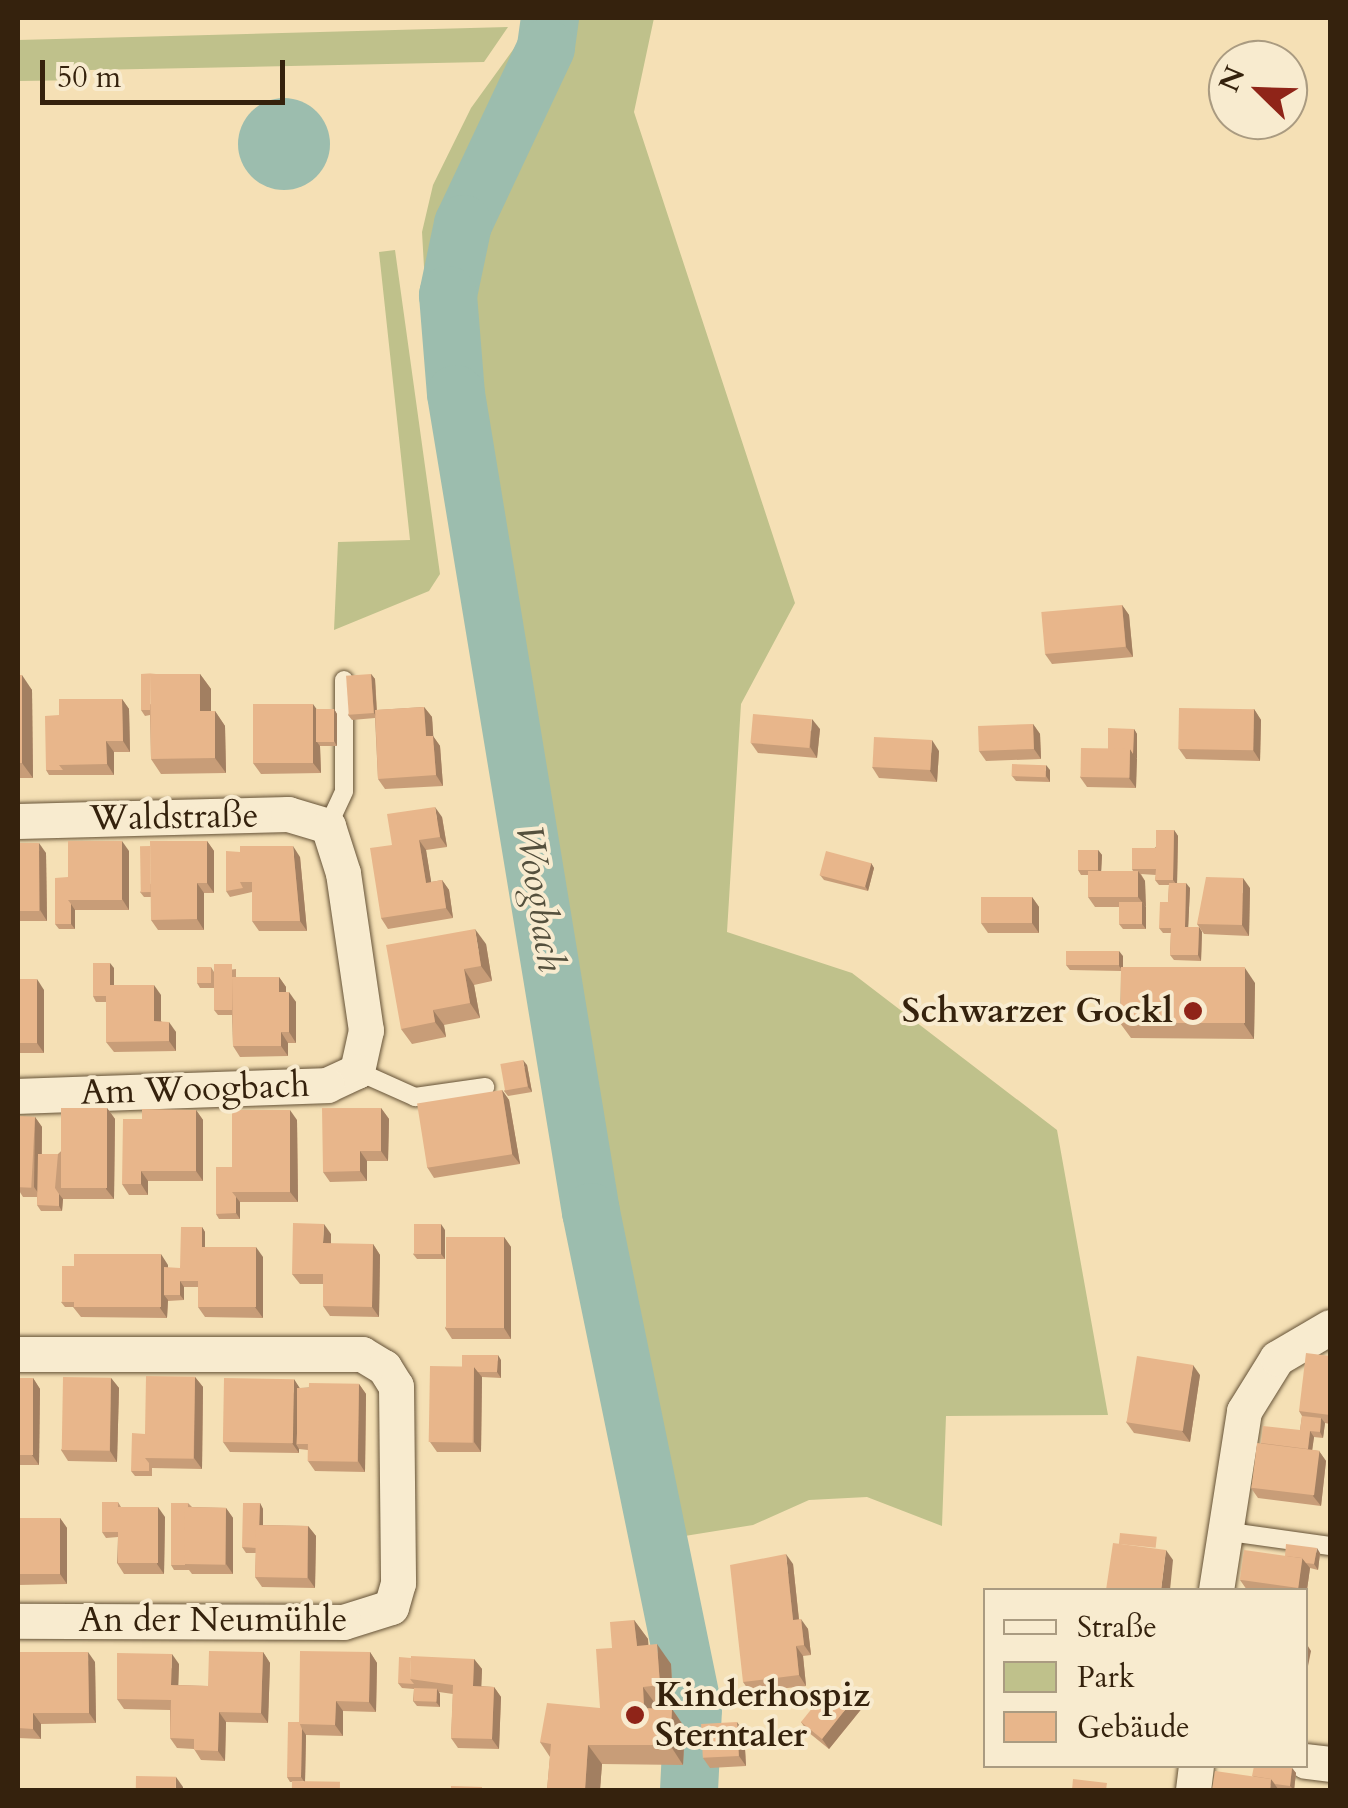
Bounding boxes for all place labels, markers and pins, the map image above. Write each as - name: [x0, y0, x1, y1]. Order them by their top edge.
- place label: Schwarzer Gockl: [902, 990, 1173, 1032]
- marker: Schwarzer Gockl: [1182, 1000, 1204, 1022]
- place label: Kinderhospiz Sterntaler: [655, 1674, 870, 1756]
- marker: Kinderhospiz Sterntaler: [624, 1704, 646, 1726]

